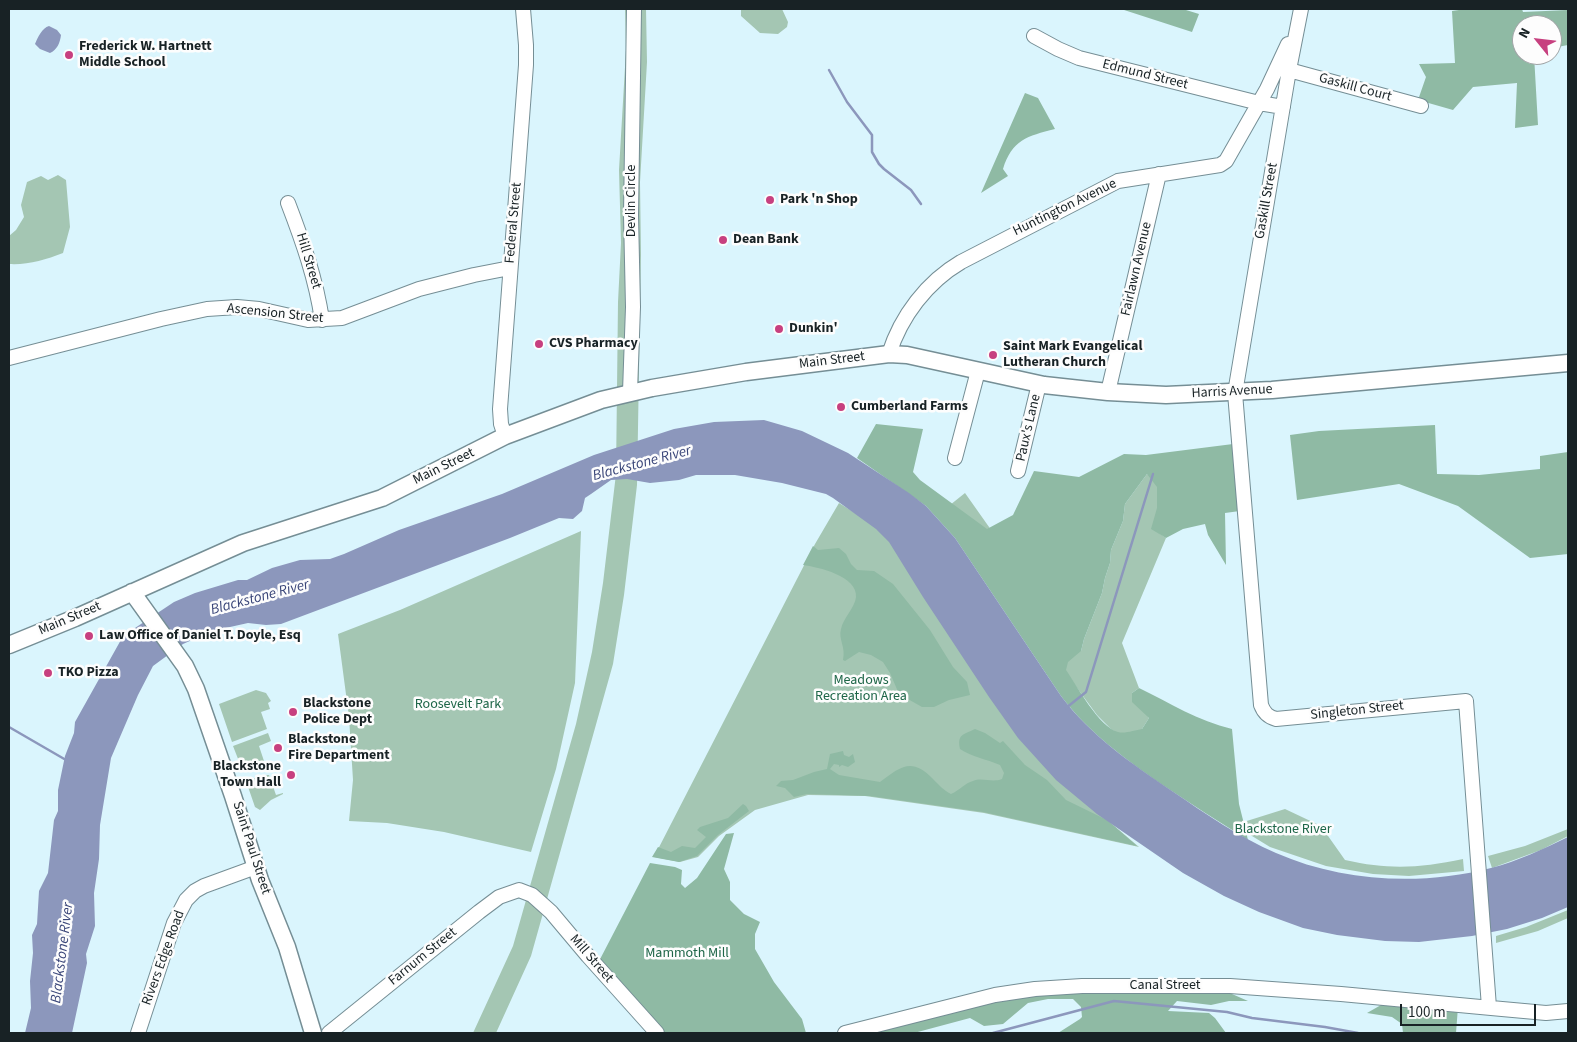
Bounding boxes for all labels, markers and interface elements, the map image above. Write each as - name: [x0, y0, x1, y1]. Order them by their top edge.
- north arrow: [1512, 15, 1562, 65]
- text: N: [1514, 24, 1536, 42]
- place label: Frederick W. Hartnett Middle School: [79, 39, 212, 72]
- marker: Frederick W. Hartnett Middle School: [63, 49, 75, 61]
- street label: Edmund Street: [1101, 56, 1189, 94]
- street label: Gaskill Court: [1317, 70, 1393, 106]
- street label: Gaskill Street: [1252, 162, 1282, 240]
- street label: Devlin Circle: [624, 165, 640, 237]
- street label: Huntington Avenue: [1011, 176, 1119, 240]
- street label: Federal Street: [502, 182, 526, 264]
- place label: Park 'n Shop: [780, 192, 858, 208]
- marker: Park 'n Shop: [764, 194, 776, 206]
- street label: Fairlawn Avenue: [1118, 220, 1156, 318]
- street label: Hill Street: [292, 231, 324, 291]
- place label: Dean Bank: [733, 232, 799, 248]
- marker: Dean Bank: [717, 234, 729, 246]
- street label: Ascension Street: [226, 301, 324, 327]
- place label: Dunkin': [789, 321, 838, 337]
- marker: Dunkin': [773, 323, 785, 335]
- place label: CVS Pharmacy: [549, 336, 638, 352]
- marker: CVS Pharmacy: [533, 338, 545, 350]
- place label: Saint Mark Evangelical Lutheran Church: [1003, 339, 1142, 372]
- street label: Main Street: [798, 349, 866, 373]
- marker: Saint Mark Evangelical Lutheran Church: [987, 349, 999, 361]
- street label: Harris Avenue: [1191, 381, 1273, 403]
- street label: Paux's Lane: [1013, 393, 1045, 463]
- place label: Cumberland Farms: [851, 399, 968, 415]
- marker: Cumberland Farms: [835, 401, 847, 413]
- water label: Blackstone River: [591, 442, 693, 486]
- street label: Main Street: [411, 445, 477, 489]
- water label: Blackstone River: [209, 576, 311, 620]
- street label: Main Street: [36, 598, 104, 640]
- place label: Law Office of Daniel T. Doyle, Esq: [99, 628, 301, 644]
- marker: Law Office of Daniel T. Doyle, Esq: [83, 630, 95, 642]
- place label: TKO Pizza: [58, 665, 119, 681]
- marker: TKO Pizza: [42, 667, 54, 679]
- park label: Meadows Recreation Area: [815, 673, 907, 706]
- place label: Blackstone Police Dept: [303, 696, 372, 729]
- park label: Roosevelt Park: [415, 697, 501, 713]
- street label: Singleton Street: [1310, 698, 1404, 724]
- marker: Blackstone Police Dept: [287, 706, 299, 718]
- place label: Blackstone Fire Department: [288, 732, 390, 764]
- marker: Blackstone Fire Department: [272, 742, 284, 754]
- place label: Blackstone Town Hall: [213, 759, 281, 792]
- marker: Blackstone Town Hall: [285, 769, 297, 781]
- street label: Saint Paul Street: [228, 799, 274, 897]
- park label: Blackstone River: [1235, 822, 1331, 838]
- water label: Blackstone River: [48, 902, 78, 1004]
- street label: Rivers Edge Road: [139, 908, 189, 1008]
- street label: Farnum Street: [385, 924, 461, 990]
- street label: Mill Street: [565, 931, 617, 987]
- park label: Mammoth Mill: [645, 946, 729, 962]
- street label: Canal Street: [1129, 978, 1201, 994]
- scale bar: [1402, 994, 1538, 1026]
- text: 100 m: [1408, 1002, 1446, 1023]

